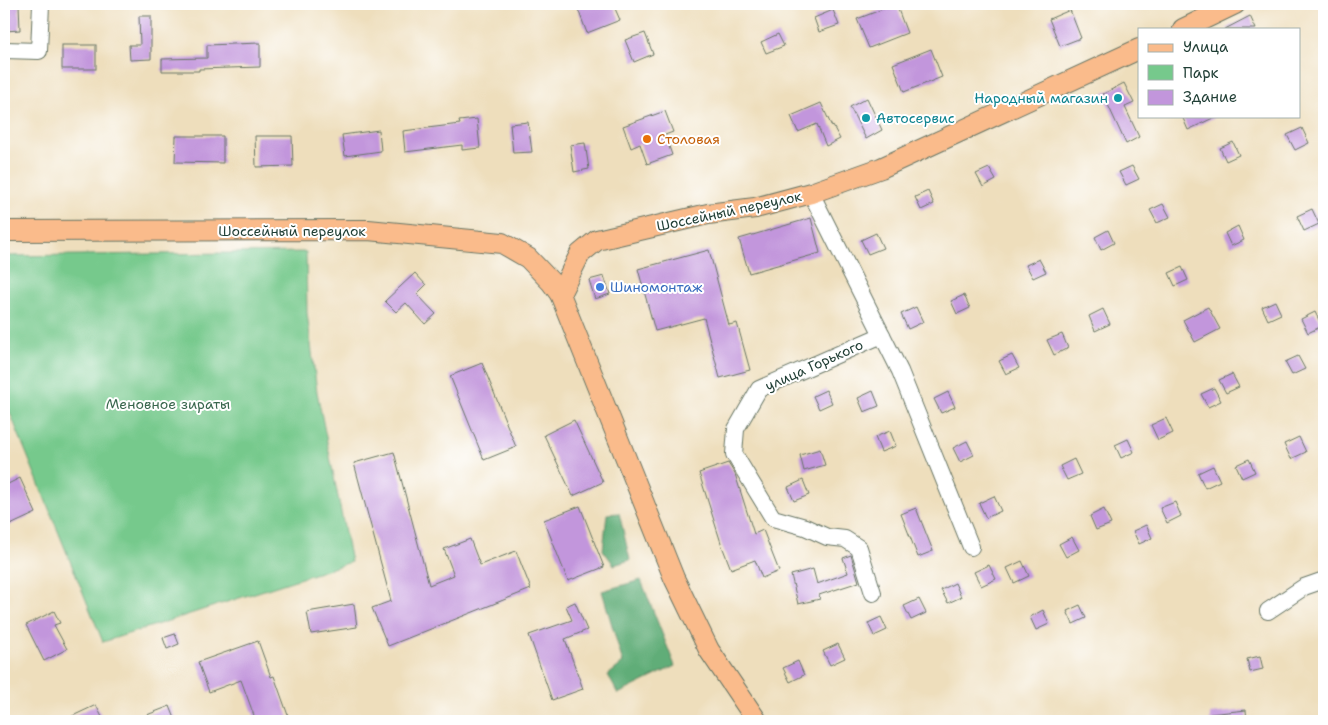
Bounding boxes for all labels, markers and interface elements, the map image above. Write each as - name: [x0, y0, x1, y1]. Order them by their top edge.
- legend: [1138, 28, 1300, 118]
- text: Улица: [1183, 37, 1229, 57]
- text: Парк: [1183, 63, 1219, 83]
- text: Здание: [1183, 87, 1237, 107]
- place label: Народный магазин: [974, 89, 1108, 107]
- marker: Народный магазин: [1112, 92, 1124, 104]
- place label: Автосервис: [876, 109, 955, 127]
- marker: Автосервис: [860, 112, 872, 124]
- place label: Столовая: [657, 130, 720, 148]
- marker: Столовая: [641, 133, 653, 145]
- street label: Шоссейный переулок: [655, 187, 804, 235]
- street label: Шоссейный переулок: [218, 222, 366, 240]
- place label: Шиномонтаж: [610, 278, 703, 296]
- marker: Шиномонтаж: [594, 281, 606, 293]
- street label: улица Горького: [762, 335, 866, 395]
- park label: Меновное зираты: [106, 395, 230, 413]

